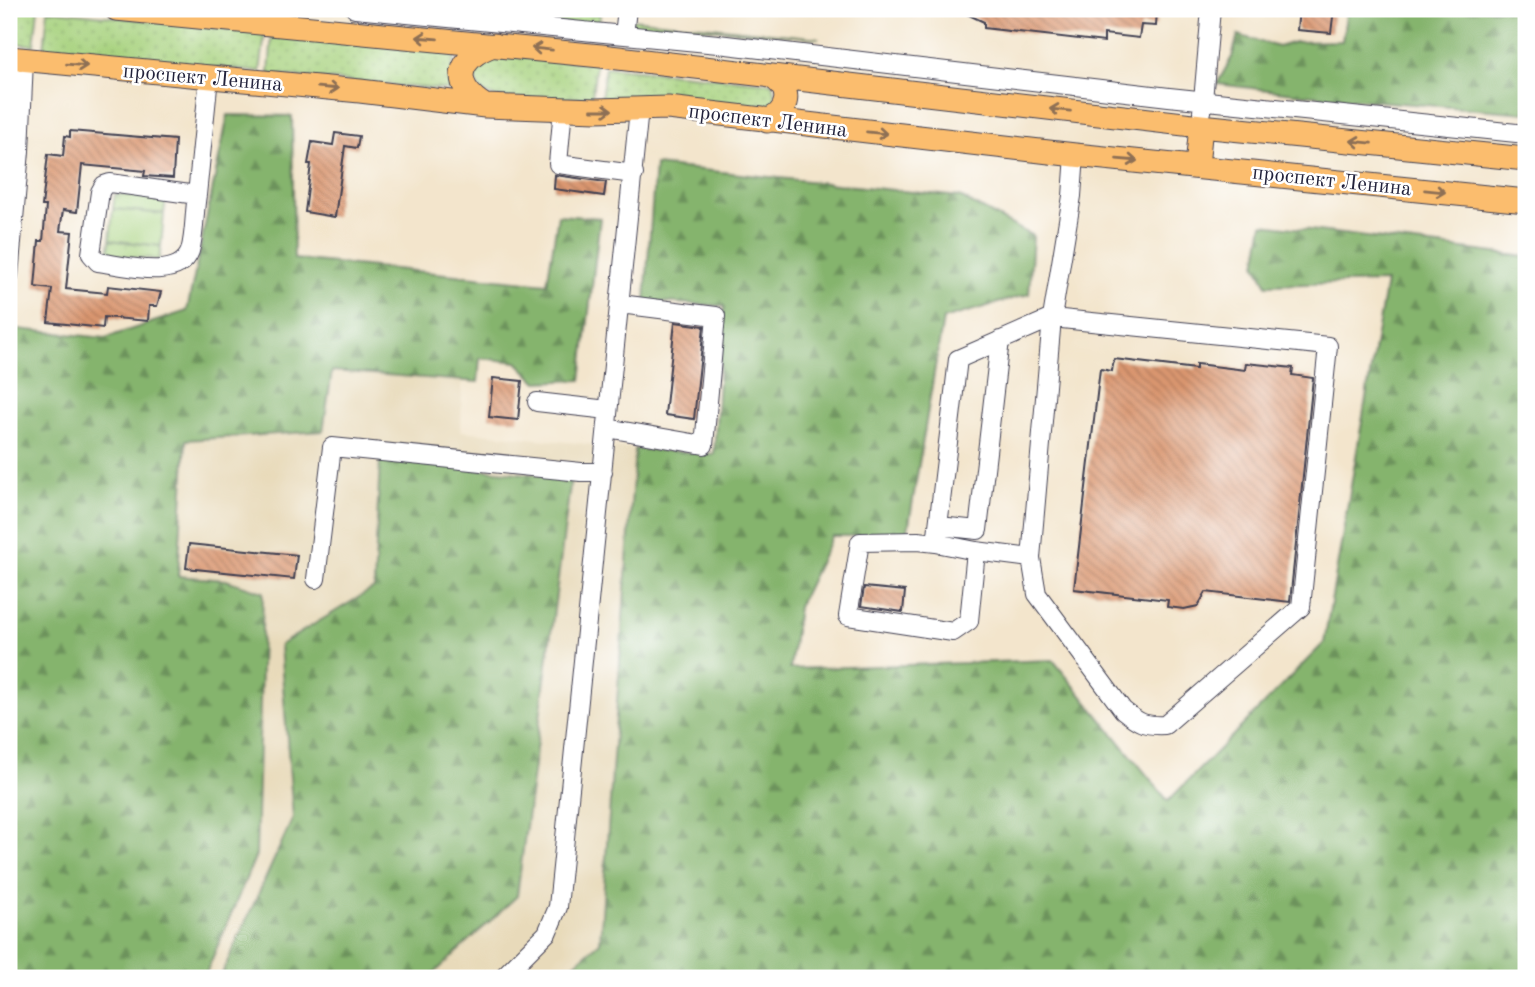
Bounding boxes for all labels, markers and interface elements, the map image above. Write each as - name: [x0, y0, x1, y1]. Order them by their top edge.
- one-way arrow: [416, 32, 439, 45]
- one-way arrow: [531, 43, 554, 56]
- one-way arrow: [65, 59, 87, 72]
- street label: проспект Ленина: [122, 61, 284, 96]
- one-way arrow: [316, 82, 338, 95]
- street label: проспект Ленина: [687, 101, 849, 142]
- one-way arrow: [590, 103, 613, 117]
- one-way arrow: [1049, 103, 1072, 116]
- one-way arrow: [865, 127, 887, 140]
- one-way arrow: [1350, 135, 1373, 148]
- one-way arrow: [1115, 154, 1138, 167]
- street label: проспект Ленина: [1251, 163, 1413, 200]
- one-way arrow: [1424, 185, 1446, 198]

